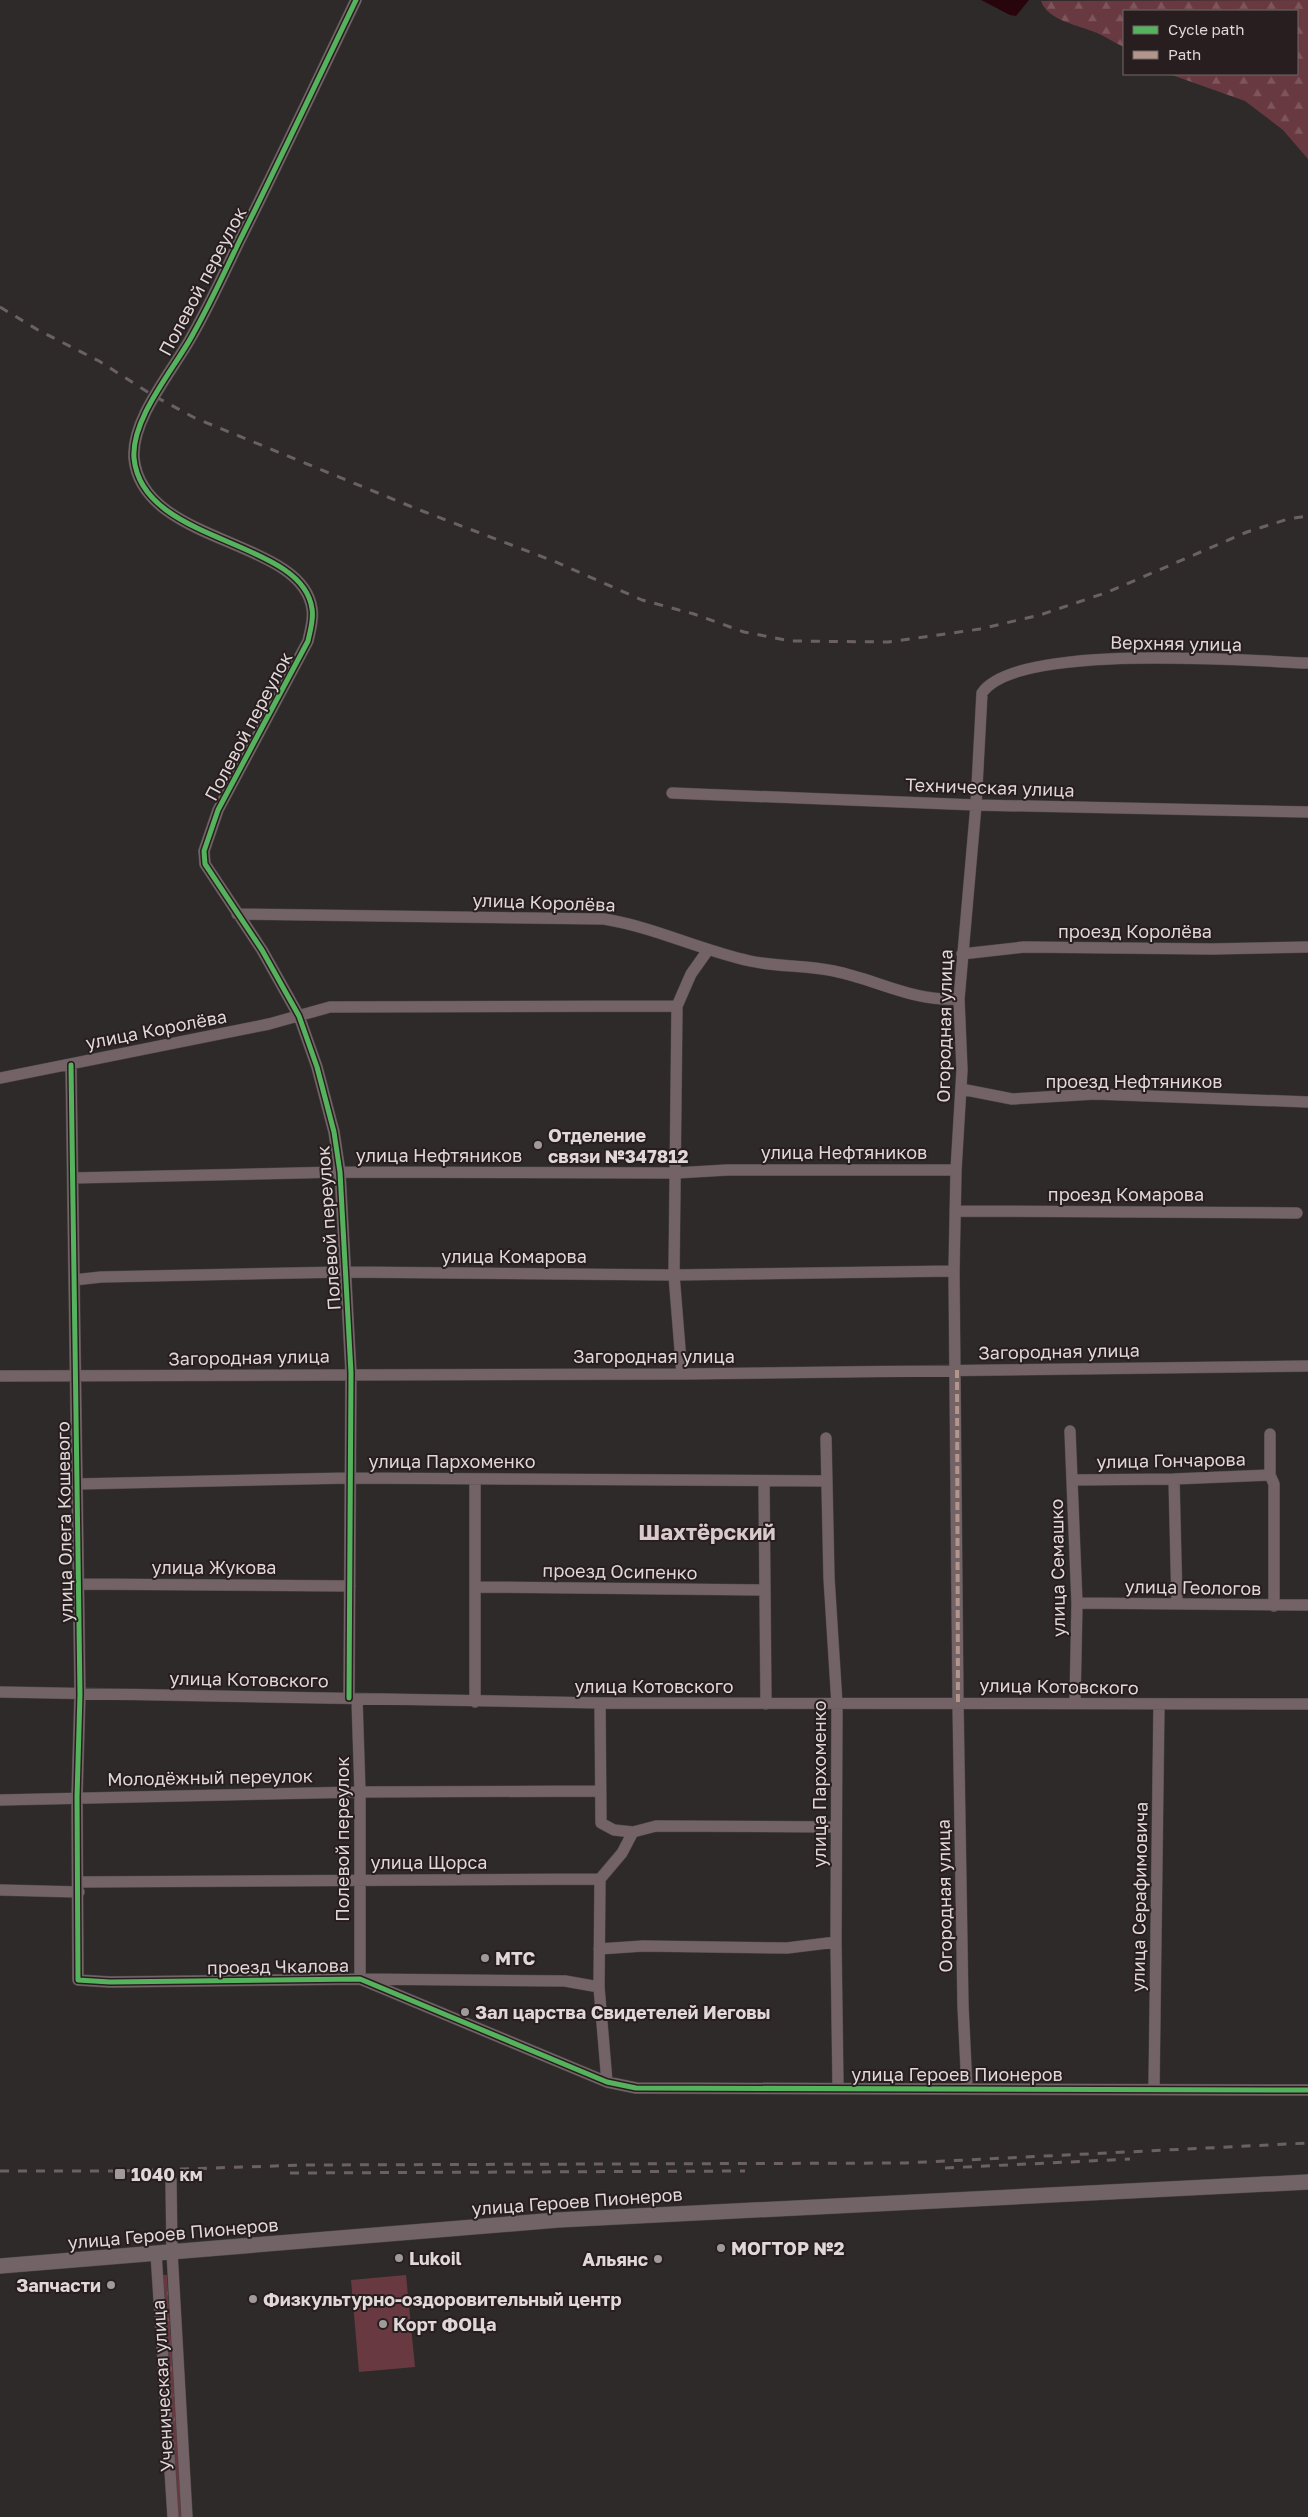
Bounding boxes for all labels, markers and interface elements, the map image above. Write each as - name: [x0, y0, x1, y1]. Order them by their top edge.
- legend: [1123, 10, 1298, 75]
- text: Cycle path: [1168, 20, 1244, 38]
- text: Path: [1168, 45, 1201, 63]
- street label: Полевой переулок: [153, 203, 251, 359]
- street label: Верхняя улица: [1110, 631, 1242, 655]
- street label: Полевой переулок: [199, 648, 297, 804]
- street label: Техническая улица: [905, 773, 1075, 801]
- street label: улица Королёва: [472, 889, 616, 915]
- street label: проезд Королёва: [1058, 920, 1212, 942]
- street label: Огородная улица: [932, 949, 956, 1103]
- street label: улица Королёва: [84, 1005, 228, 1053]
- street label: проезд Нефтяников: [1045, 1070, 1223, 1092]
- place label: Отделение связи №347812: [548, 1124, 689, 1167]
- marker: Отделение связи №347812: [532, 1139, 544, 1151]
- street label: улица Нефтяников: [761, 1141, 927, 1163]
- street label: улица Нефтяников: [356, 1144, 522, 1166]
- street label: Полевой переулок: [311, 1145, 345, 1311]
- street label: проезд Комарова: [1048, 1183, 1204, 1205]
- street label: улица Комарова: [441, 1245, 587, 1267]
- street label: Загородная улица: [978, 1339, 1140, 1363]
- street label: Загородная улица: [168, 1345, 330, 1369]
- street label: Загородная улица: [573, 1345, 735, 1367]
- street label: улица Олега Кошевого: [51, 1421, 77, 1623]
- street label: улица Гончарова: [1096, 1448, 1246, 1472]
- street label: улица Пархоменко: [368, 1450, 536, 1472]
- street label: улица Семашко: [1045, 1499, 1069, 1637]
- district label: Шахтёрский: [638, 1518, 776, 1545]
- street label: улица Жукова: [151, 1556, 277, 1578]
- street label: проезд Осипенко: [542, 1559, 698, 1583]
- street label: улица Геологов: [1124, 1575, 1262, 1599]
- street label: улица Котовского: [169, 1667, 329, 1691]
- street label: улица Котовского: [979, 1674, 1139, 1698]
- street label: улица Котовского: [574, 1675, 734, 1697]
- street label: улица Пархоменко: [808, 1700, 830, 1868]
- street label: Полевой переулок: [331, 1756, 353, 1922]
- street label: Молодёжный переулок: [107, 1764, 313, 1790]
- street label: улица Серафимовича: [1126, 1802, 1152, 1992]
- street label: Огородная улица: [932, 1819, 956, 1973]
- street label: улица Щорса: [371, 1851, 487, 1873]
- place label: МТС: [495, 1947, 536, 1969]
- marker: МТС: [479, 1952, 491, 1964]
- street label: проезд Чкалова: [207, 1954, 349, 1978]
- place label: Зал царства Свидетелей Иеговы: [475, 2001, 770, 2023]
- marker: Зал царства Свидетелей Иеговы: [459, 2006, 471, 2018]
- street label: улица Героев Пионеров: [851, 2063, 1063, 2085]
- place label: 1040 км: [131, 2163, 203, 2185]
- marker: 1040 км: [113, 2167, 127, 2181]
- street label: улица Героев Пионеров: [471, 2183, 683, 2219]
- street label: улица Героев Пионеров: [67, 2213, 279, 2253]
- place label: МОГТОР №2: [731, 2237, 844, 2259]
- marker: МОГТОР №2: [715, 2242, 727, 2254]
- place label: Lukoil: [409, 2247, 462, 2269]
- place label: Альянс: [582, 2248, 648, 2270]
- marker: Lukoil: [393, 2252, 405, 2264]
- marker: Альянс: [652, 2253, 664, 2265]
- place label: Запчасти: [16, 2274, 101, 2296]
- marker: Запчасти: [105, 2279, 117, 2291]
- place label: Физкультурно-оздоровительный центр: [263, 2288, 622, 2310]
- marker: Физкультурно-оздоровительный центр: [247, 2293, 259, 2305]
- street label: Ученическая улица: [147, 2299, 177, 2473]
- place label: Корт ФОЦа: [393, 2313, 496, 2335]
- marker: Корт ФОЦа: [377, 2318, 389, 2330]

